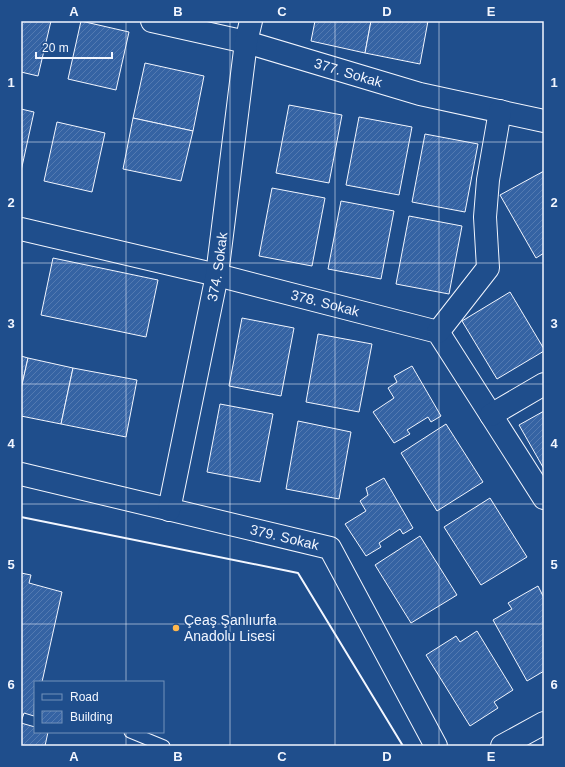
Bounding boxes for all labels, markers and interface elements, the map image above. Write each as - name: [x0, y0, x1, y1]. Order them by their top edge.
- text: A: [69, 4, 79, 19]
- text: B: [173, 4, 183, 19]
- text: C: [277, 4, 287, 19]
- text: D: [382, 4, 392, 19]
- text: E: [487, 4, 496, 19]
- scale bar: [36, 34, 112, 60]
- text: 20 m: [42, 41, 69, 55]
- street label: 377. Sokak: [312, 55, 385, 91]
- text: 1: [7, 75, 15, 90]
- text: 1: [550, 75, 558, 90]
- text: 2: [7, 195, 15, 210]
- text: 2: [550, 195, 558, 210]
- street label: 374. Sokak: [204, 230, 230, 303]
- street label: 378. Sokak: [289, 286, 362, 320]
- text: 3: [7, 316, 15, 331]
- text: 3: [550, 316, 558, 331]
- text: 4: [7, 436, 15, 451]
- text: 4: [550, 436, 558, 451]
- street label: 379. Sokak: [249, 521, 321, 553]
- text: 5: [7, 557, 15, 572]
- text: 5: [550, 557, 558, 572]
- place label: Çeaş Şanlıurfa Anadolu Lisesi: [184, 612, 277, 644]
- marker: Çeaş Şanlıurfa Anadolu Lisesi: [171, 623, 181, 633]
- text: 6: [7, 677, 15, 692]
- text: 6: [550, 677, 558, 692]
- legend: [34, 681, 164, 733]
- text: Road: [70, 690, 99, 704]
- text: Building: [70, 710, 113, 724]
- text: A: [69, 749, 79, 764]
- text: B: [173, 749, 183, 764]
- text: C: [277, 749, 287, 764]
- text: D: [382, 749, 392, 764]
- text: E: [487, 749, 496, 764]

